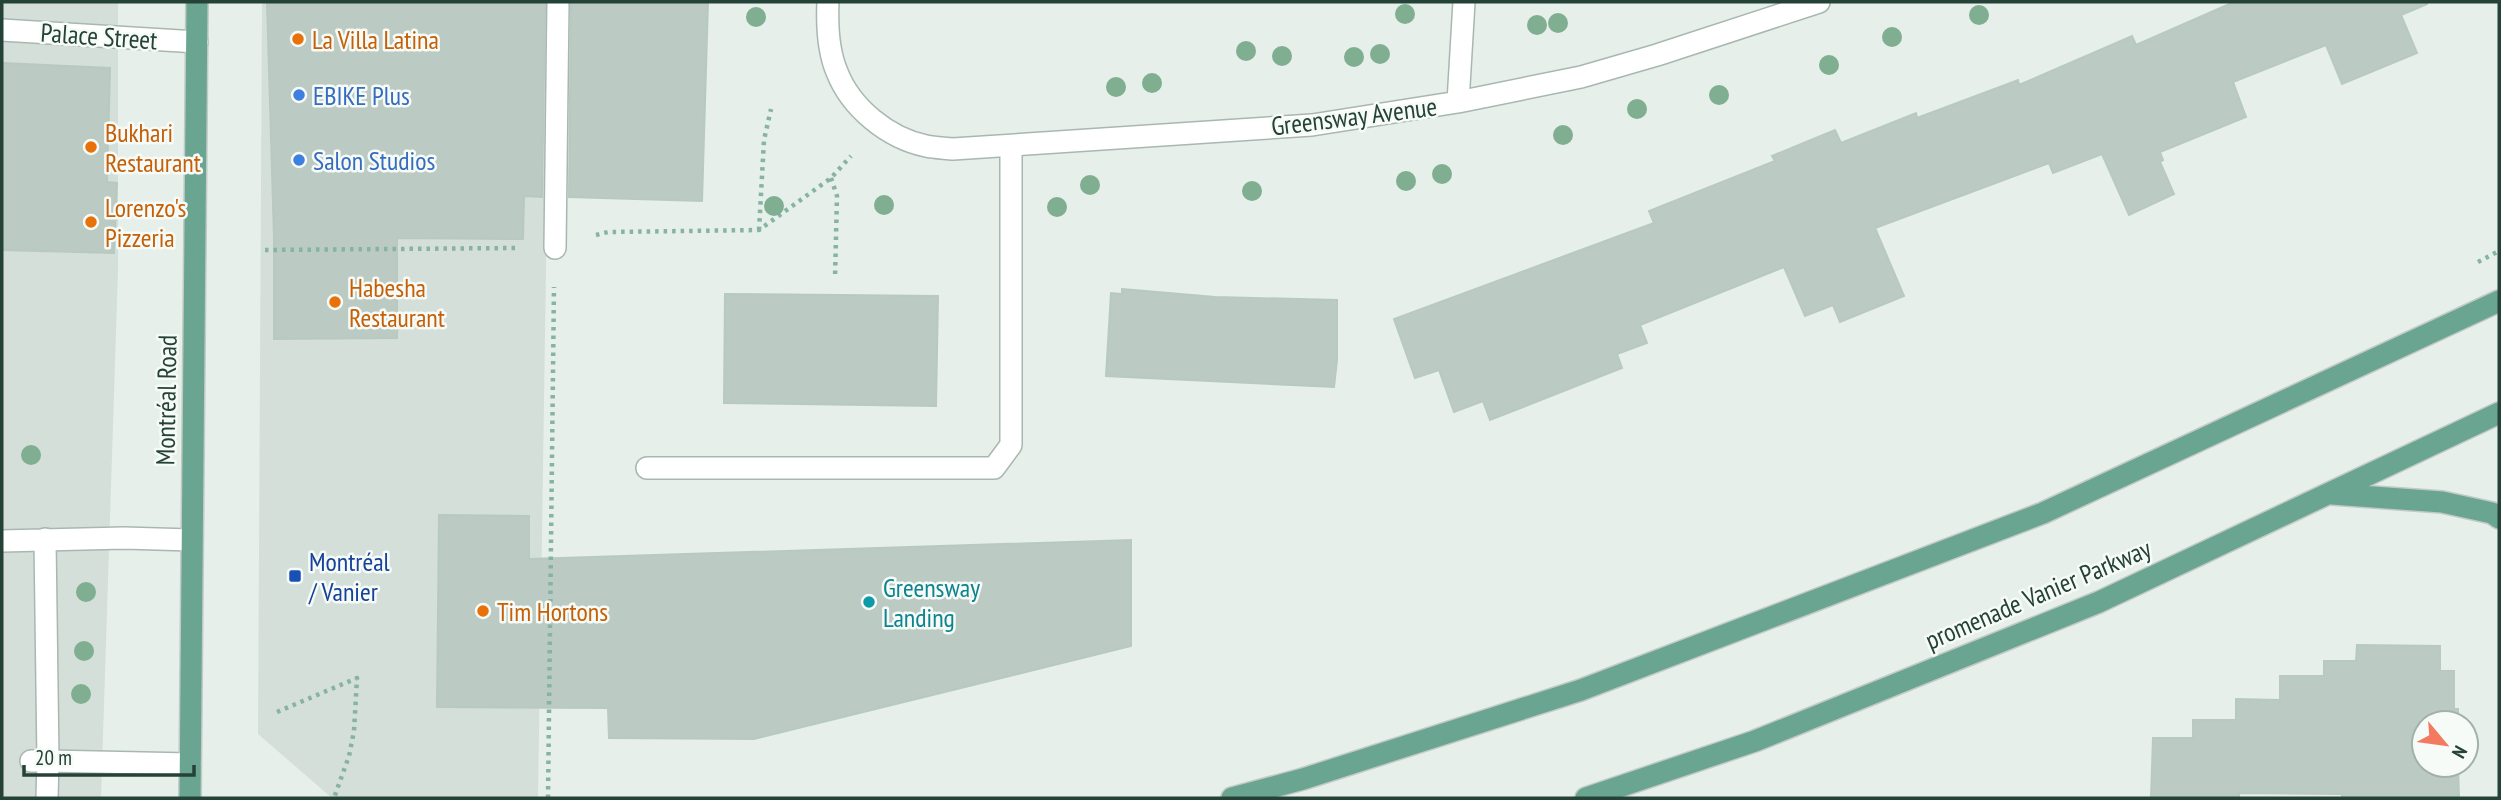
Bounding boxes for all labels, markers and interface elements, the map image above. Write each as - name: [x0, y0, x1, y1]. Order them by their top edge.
- street label: Palace Street: [40, 15, 158, 57]
- place label: La Villa Latina: [312, 23, 439, 56]
- marker: La Villa Latina: [290, 31, 306, 47]
- place label: EBIKE Plus: [313, 79, 410, 112]
- marker: EBIKE Plus: [291, 87, 307, 103]
- street label: Greensway Avenue: [1269, 89, 1439, 143]
- place label: Bukhari Restaurant: [105, 116, 201, 179]
- marker: Bukhari Restaurant: [83, 139, 99, 155]
- place label: Salon Studios: [313, 144, 435, 177]
- marker: Salon Studios: [291, 152, 307, 168]
- place label: Lorenzo's Pizzeria: [105, 191, 186, 254]
- marker: Lorenzo's Pizzeria: [83, 214, 99, 230]
- place label: Habesha Restaurant: [349, 271, 445, 334]
- marker: Habesha Restaurant: [327, 294, 343, 310]
- street label: Montréal Road: [148, 334, 184, 466]
- street label: promenade Vanier Parkway: [1920, 531, 2156, 656]
- place label: Montréal / Vanier: [308, 545, 390, 608]
- marker: Montréal / Vanier: [287, 568, 303, 584]
- place label: Greensway Landing: [883, 571, 980, 634]
- marker: Greensway Landing: [861, 594, 877, 610]
- place label: Tim Hortons: [497, 595, 608, 628]
- marker: Tim Hortons: [475, 603, 491, 619]
- north arrow: [2410, 709, 2480, 779]
- scale bar: [24, 734, 194, 778]
- text: N: [2447, 742, 2473, 763]
- text: 20 m: [35, 744, 72, 771]

